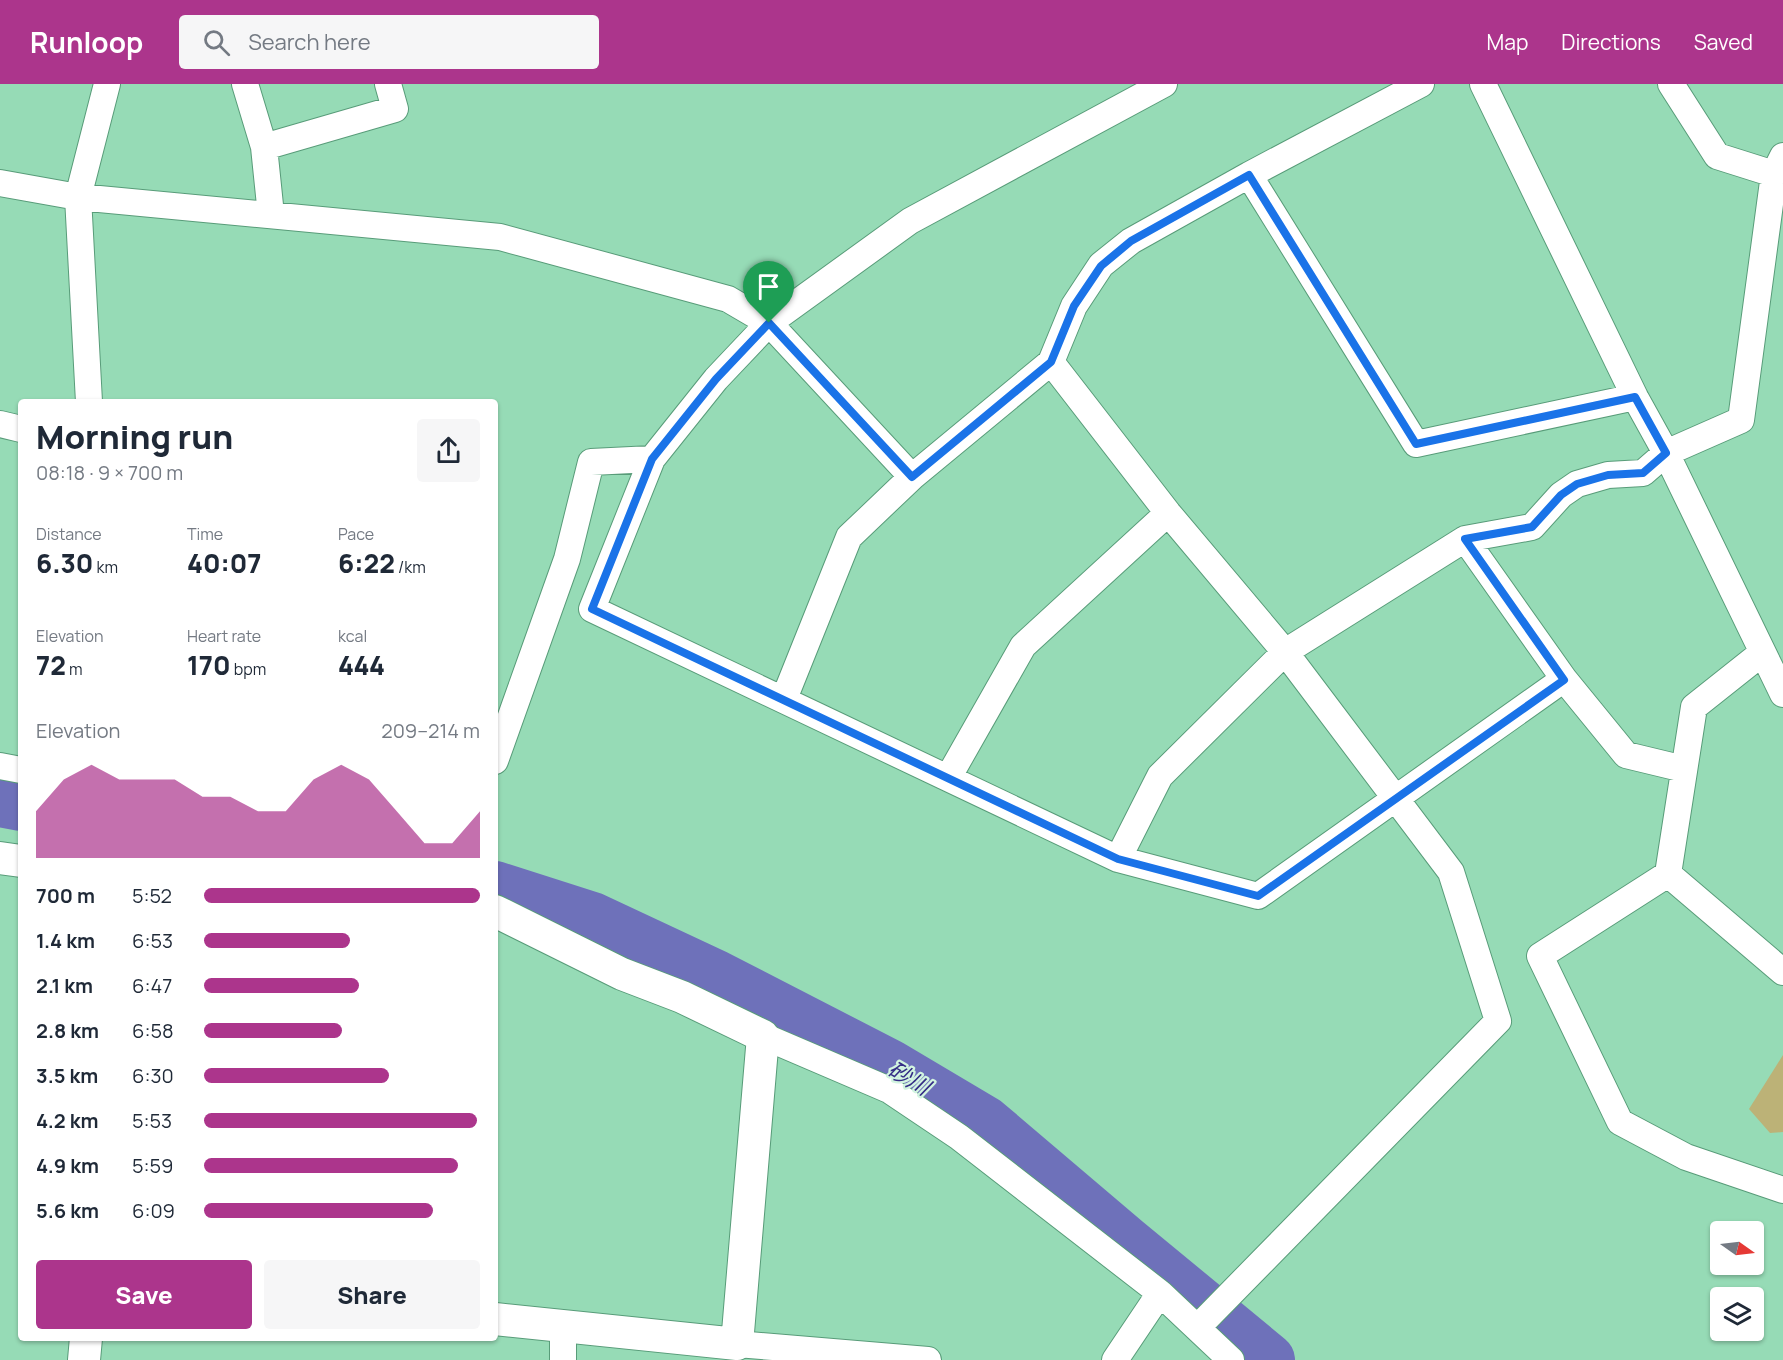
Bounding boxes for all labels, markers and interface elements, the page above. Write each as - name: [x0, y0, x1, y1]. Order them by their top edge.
- search box: [179, 15, 599, 69]
- text: Runloop: [30, 23, 143, 61]
- icon: search: [200, 26, 233, 59]
- text: Search here: [248, 27, 371, 57]
- text: Map: [1487, 28, 1528, 56]
- text: Directions: [1561, 28, 1661, 56]
- text: Saved: [1694, 28, 1753, 56]
- pin: [743, 261, 794, 323]
- icon: arrive: [752, 270, 785, 303]
- text: Morning run: [36, 414, 233, 459]
- button: share: [417, 419, 480, 482]
- text: 08:18 · 9 × 700 m: [36, 459, 183, 486]
- text: Distance: [36, 523, 102, 545]
- text: Time: [187, 523, 223, 545]
- text: Pace: [338, 523, 374, 545]
- text: 6.30: [36, 545, 93, 581]
- text: 40:07: [187, 545, 261, 581]
- text: 6:22: [338, 545, 395, 581]
- text: km: [93, 556, 118, 578]
- text: /km: [395, 556, 426, 578]
- text: Elevation: [36, 625, 104, 647]
- text: Heart rate: [187, 625, 261, 647]
- text: kcal: [338, 625, 367, 647]
- text: 72: [36, 647, 66, 683]
- text: 170: [187, 647, 230, 683]
- text: 444: [338, 647, 385, 683]
- text: m: [66, 658, 83, 680]
- text: bpm: [230, 658, 266, 680]
- text: Elevation: [36, 717, 120, 744]
- text: 209–214 m: [381, 717, 480, 744]
- text: 700 m: [36, 882, 95, 909]
- text: 5:52: [132, 882, 172, 909]
- text: 1.4 km: [36, 927, 95, 954]
- text: 6:53: [132, 927, 173, 954]
- text: 2.1 km: [36, 972, 93, 999]
- text: 6:47: [132, 972, 172, 999]
- text: 2.8 km: [36, 1017, 99, 1044]
- text: 6:58: [132, 1017, 174, 1044]
- water label: 砂川: [882, 1054, 937, 1103]
- text: 3.5 km: [36, 1062, 98, 1089]
- text: 6:30: [132, 1062, 174, 1089]
- text: 4.2 km: [36, 1107, 99, 1134]
- text: 5:53: [132, 1107, 172, 1134]
- text: 4.9 km: [36, 1152, 99, 1179]
- text: 5:59: [132, 1152, 174, 1179]
- text: 5.6 km: [36, 1197, 99, 1224]
- text: 6:09: [132, 1197, 175, 1224]
- north arrow: [1710, 1221, 1764, 1275]
- map controls: [1710, 1221, 1764, 1341]
- button: Save: [36, 1260, 252, 1329]
- button: Share: [264, 1260, 480, 1329]
- button: layers: [1710, 1287, 1764, 1341]

